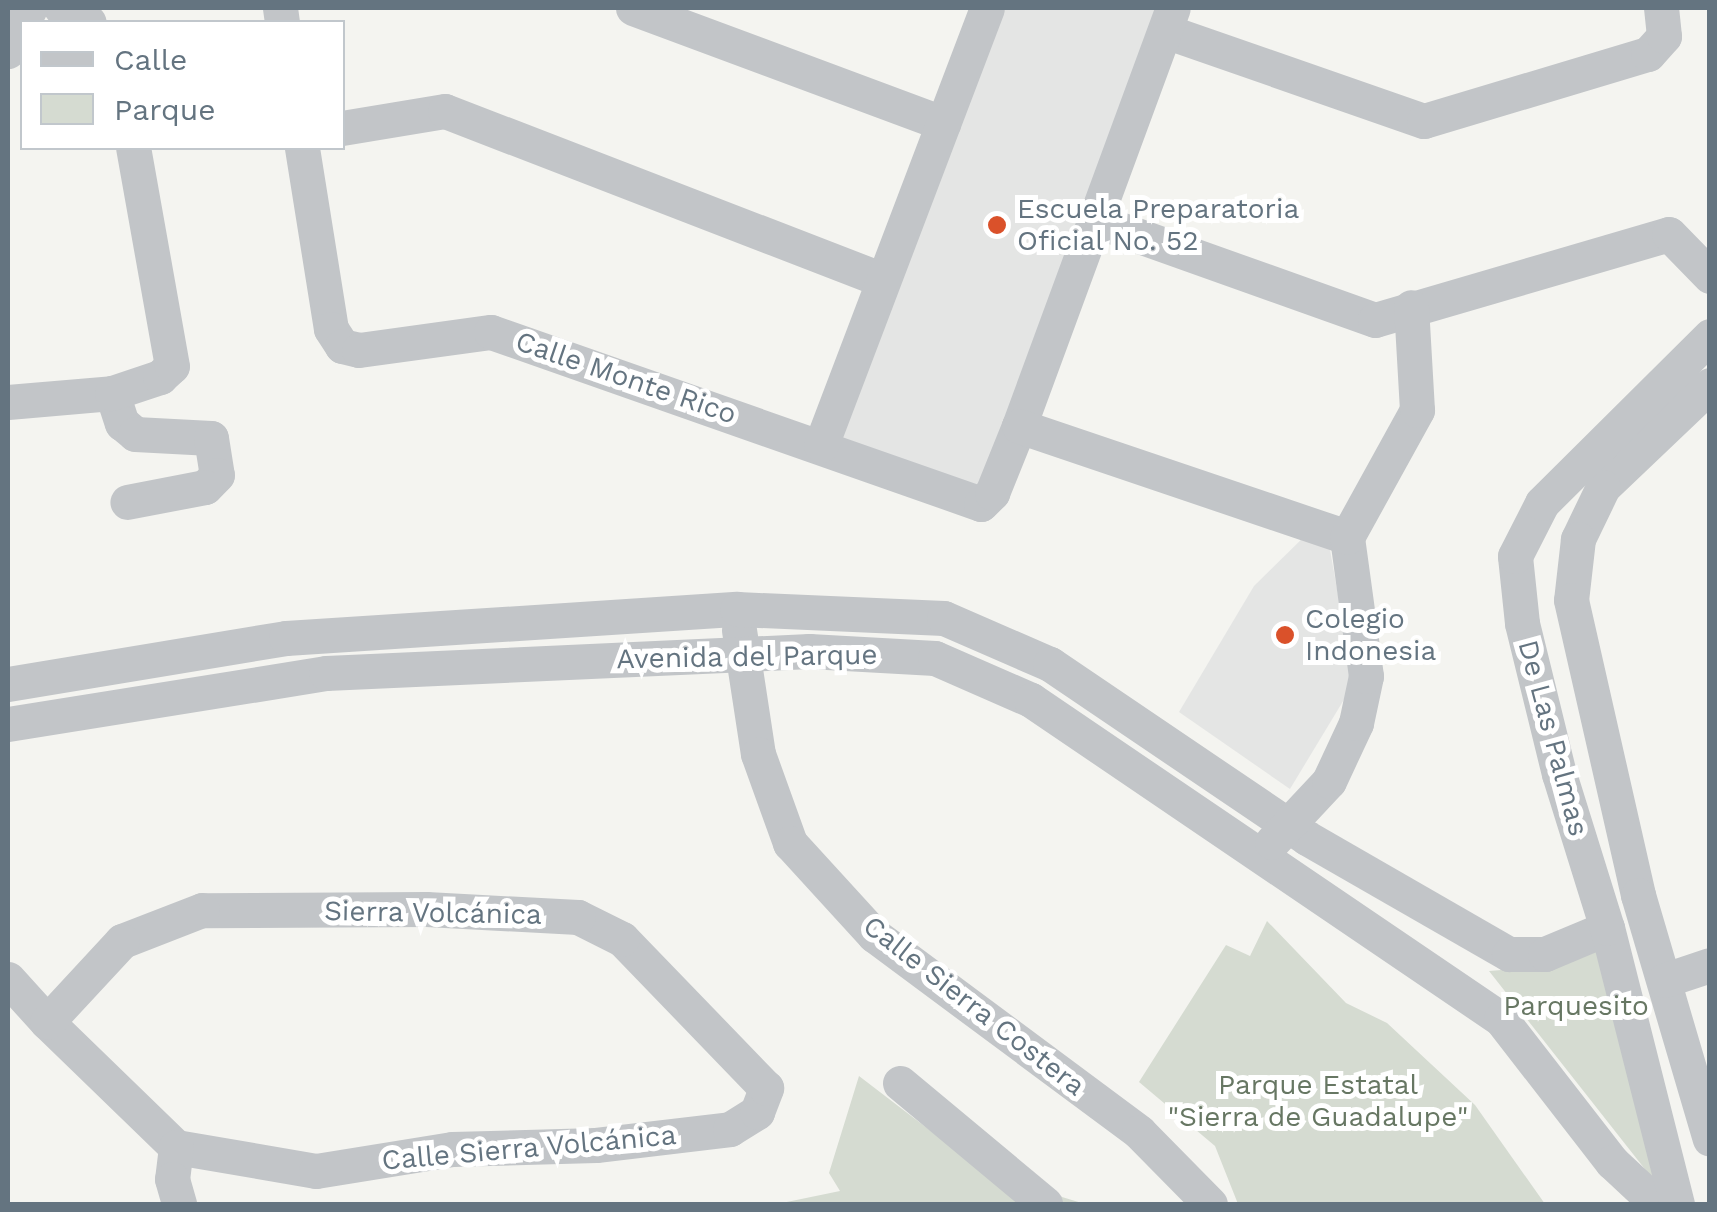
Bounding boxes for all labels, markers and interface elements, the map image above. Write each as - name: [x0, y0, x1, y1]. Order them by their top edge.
- legend: [20, 20, 345, 150]
- text: Calle: [114, 42, 187, 77]
- text: Parque: [114, 92, 216, 127]
- place label: Escuela Preparatoria Oficial No. 52: [1017, 192, 1300, 258]
- marker: Escuela Preparatoria Oficial No. 52: [986, 214, 1008, 236]
- street label: Calle Monte Rico: [511, 324, 741, 432]
- place label: Colegio Indonesia: [1305, 602, 1436, 668]
- marker: Colegio Indonesia: [1274, 624, 1296, 646]
- street label: De Las Palmas: [1511, 636, 1595, 840]
- street label: Avenida del Parque: [615, 638, 879, 676]
- street label: Sierra Volcánica: [323, 894, 543, 932]
- street label: Calle Sierra Costera: [856, 909, 1092, 1103]
- park label: Parquesito: [1503, 989, 1649, 1023]
- park label: Parque Estatal "Sierra de Guadalupe": [1167, 1068, 1469, 1134]
- street label: Calle Sierra Volcánica: [379, 1118, 679, 1178]

